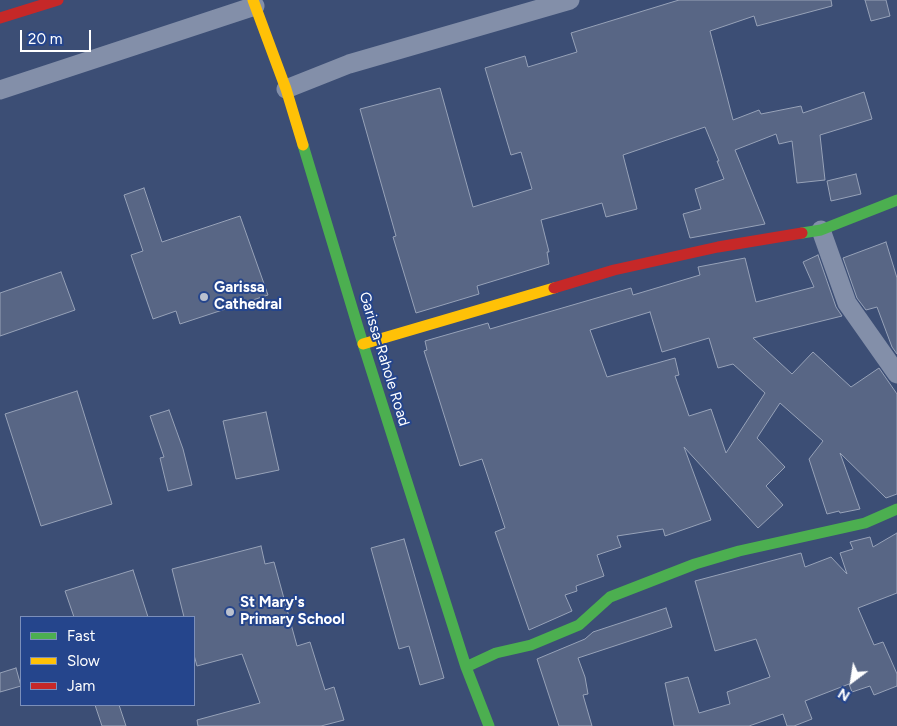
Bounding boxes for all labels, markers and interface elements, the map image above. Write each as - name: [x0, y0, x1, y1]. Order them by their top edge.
- scale bar: [22, 20, 94, 52]
- text: 20 m: [28, 30, 62, 48]
- place label: Garissa Cathedral: [214, 279, 282, 314]
- street label: Garissa-Rahole Road: [355, 290, 413, 428]
- marker: Garissa Cathedral: [198, 291, 210, 303]
- place label: St Mary's Primary School: [240, 594, 345, 629]
- marker: St Mary's Primary School: [224, 606, 236, 618]
- legend: [20, 616, 195, 706]
- text: Fast: [67, 627, 95, 645]
- text: Slow: [67, 652, 100, 670]
- north arrow: [827, 656, 877, 706]
- text: Jam: [67, 677, 95, 695]
- text: N: [835, 684, 853, 704]

